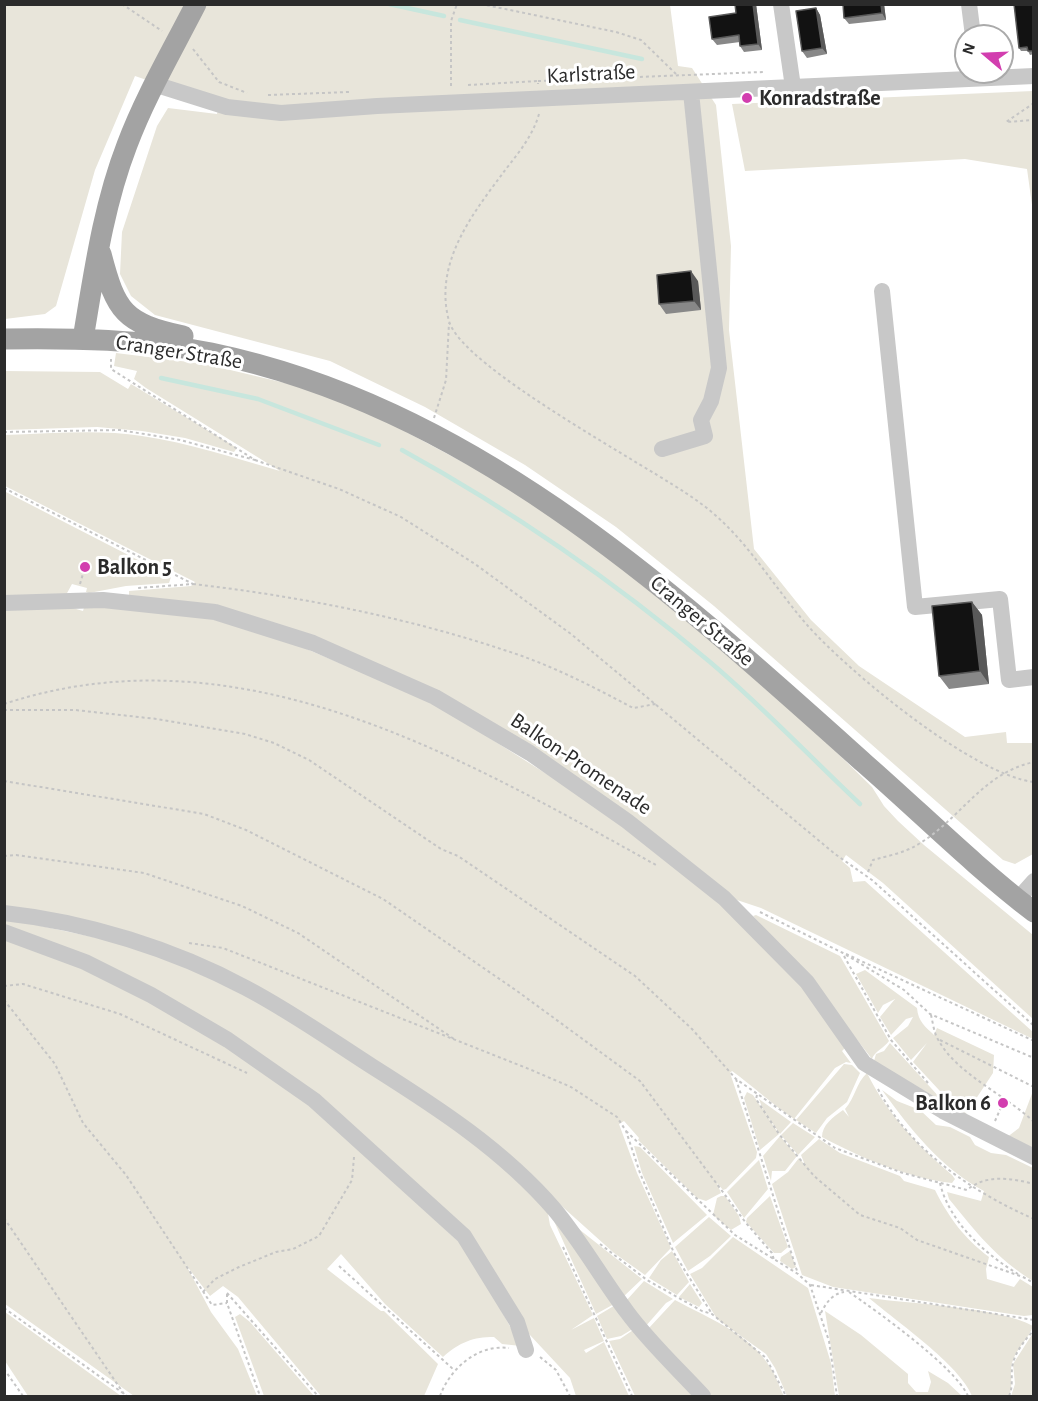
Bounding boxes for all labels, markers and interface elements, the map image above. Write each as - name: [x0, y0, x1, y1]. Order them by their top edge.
- north arrow: [954, 24, 1014, 84]
- text: N: [959, 41, 978, 57]
- street label: Karlstraße: [546, 58, 636, 90]
- place label: Konradstraße: [759, 85, 881, 111]
- marker: Konradstraße: [740, 91, 754, 105]
- street label: Cranger Straße: [114, 329, 244, 375]
- place label: Balkon 5: [97, 554, 172, 580]
- marker: Balkon 5: [78, 560, 92, 574]
- street label: Cranger Straße: [645, 570, 759, 672]
- street label: Balkon-Promenade: [505, 707, 657, 821]
- place label: Balkon 6: [915, 1090, 991, 1116]
- marker: Balkon 6: [996, 1096, 1010, 1110]

